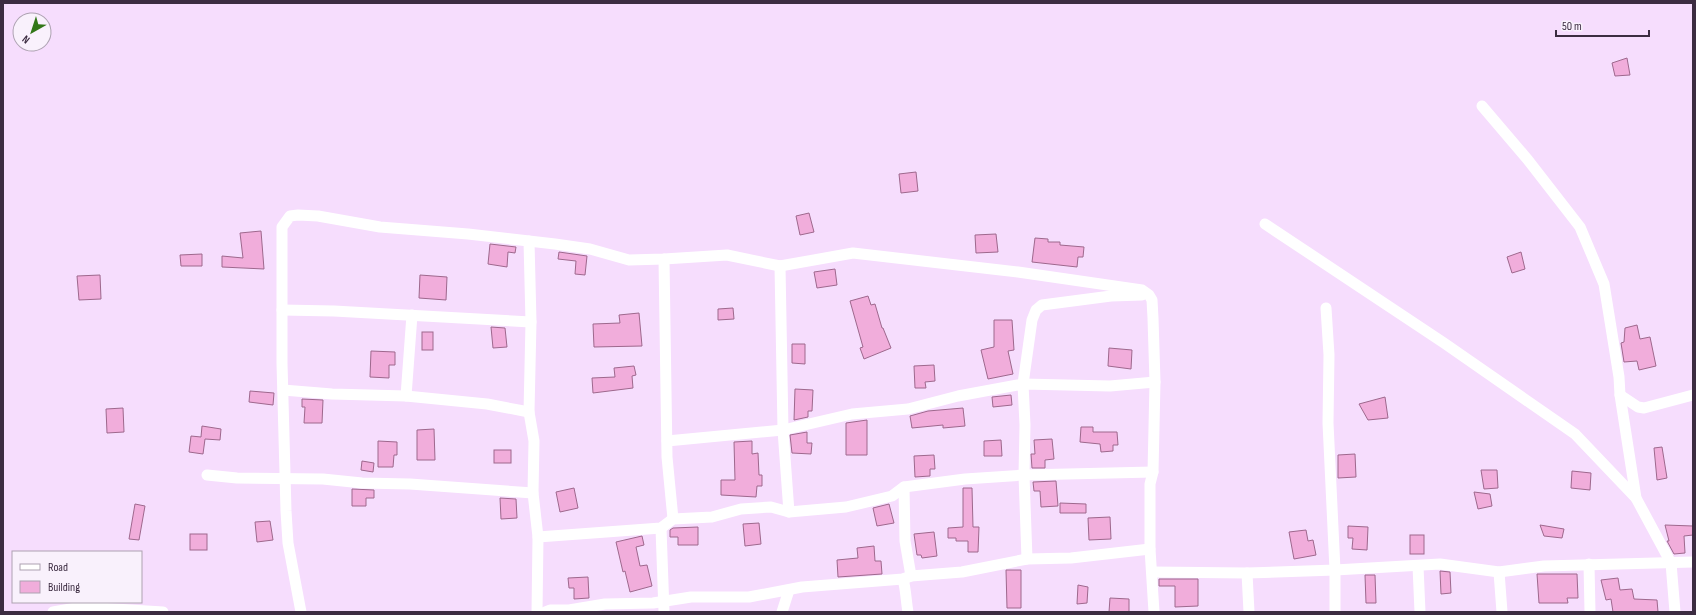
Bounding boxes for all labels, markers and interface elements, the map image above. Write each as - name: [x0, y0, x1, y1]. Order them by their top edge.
- north arrow: [12, 12, 52, 52]
- scale bar: [1556, 12, 1649, 38]
- text: 50 m: [1562, 19, 1582, 34]
- text: N: [20, 32, 32, 46]
- legend: [12, 551, 142, 603]
- text: Road: [48, 560, 68, 575]
- text: Building: [48, 580, 80, 595]

